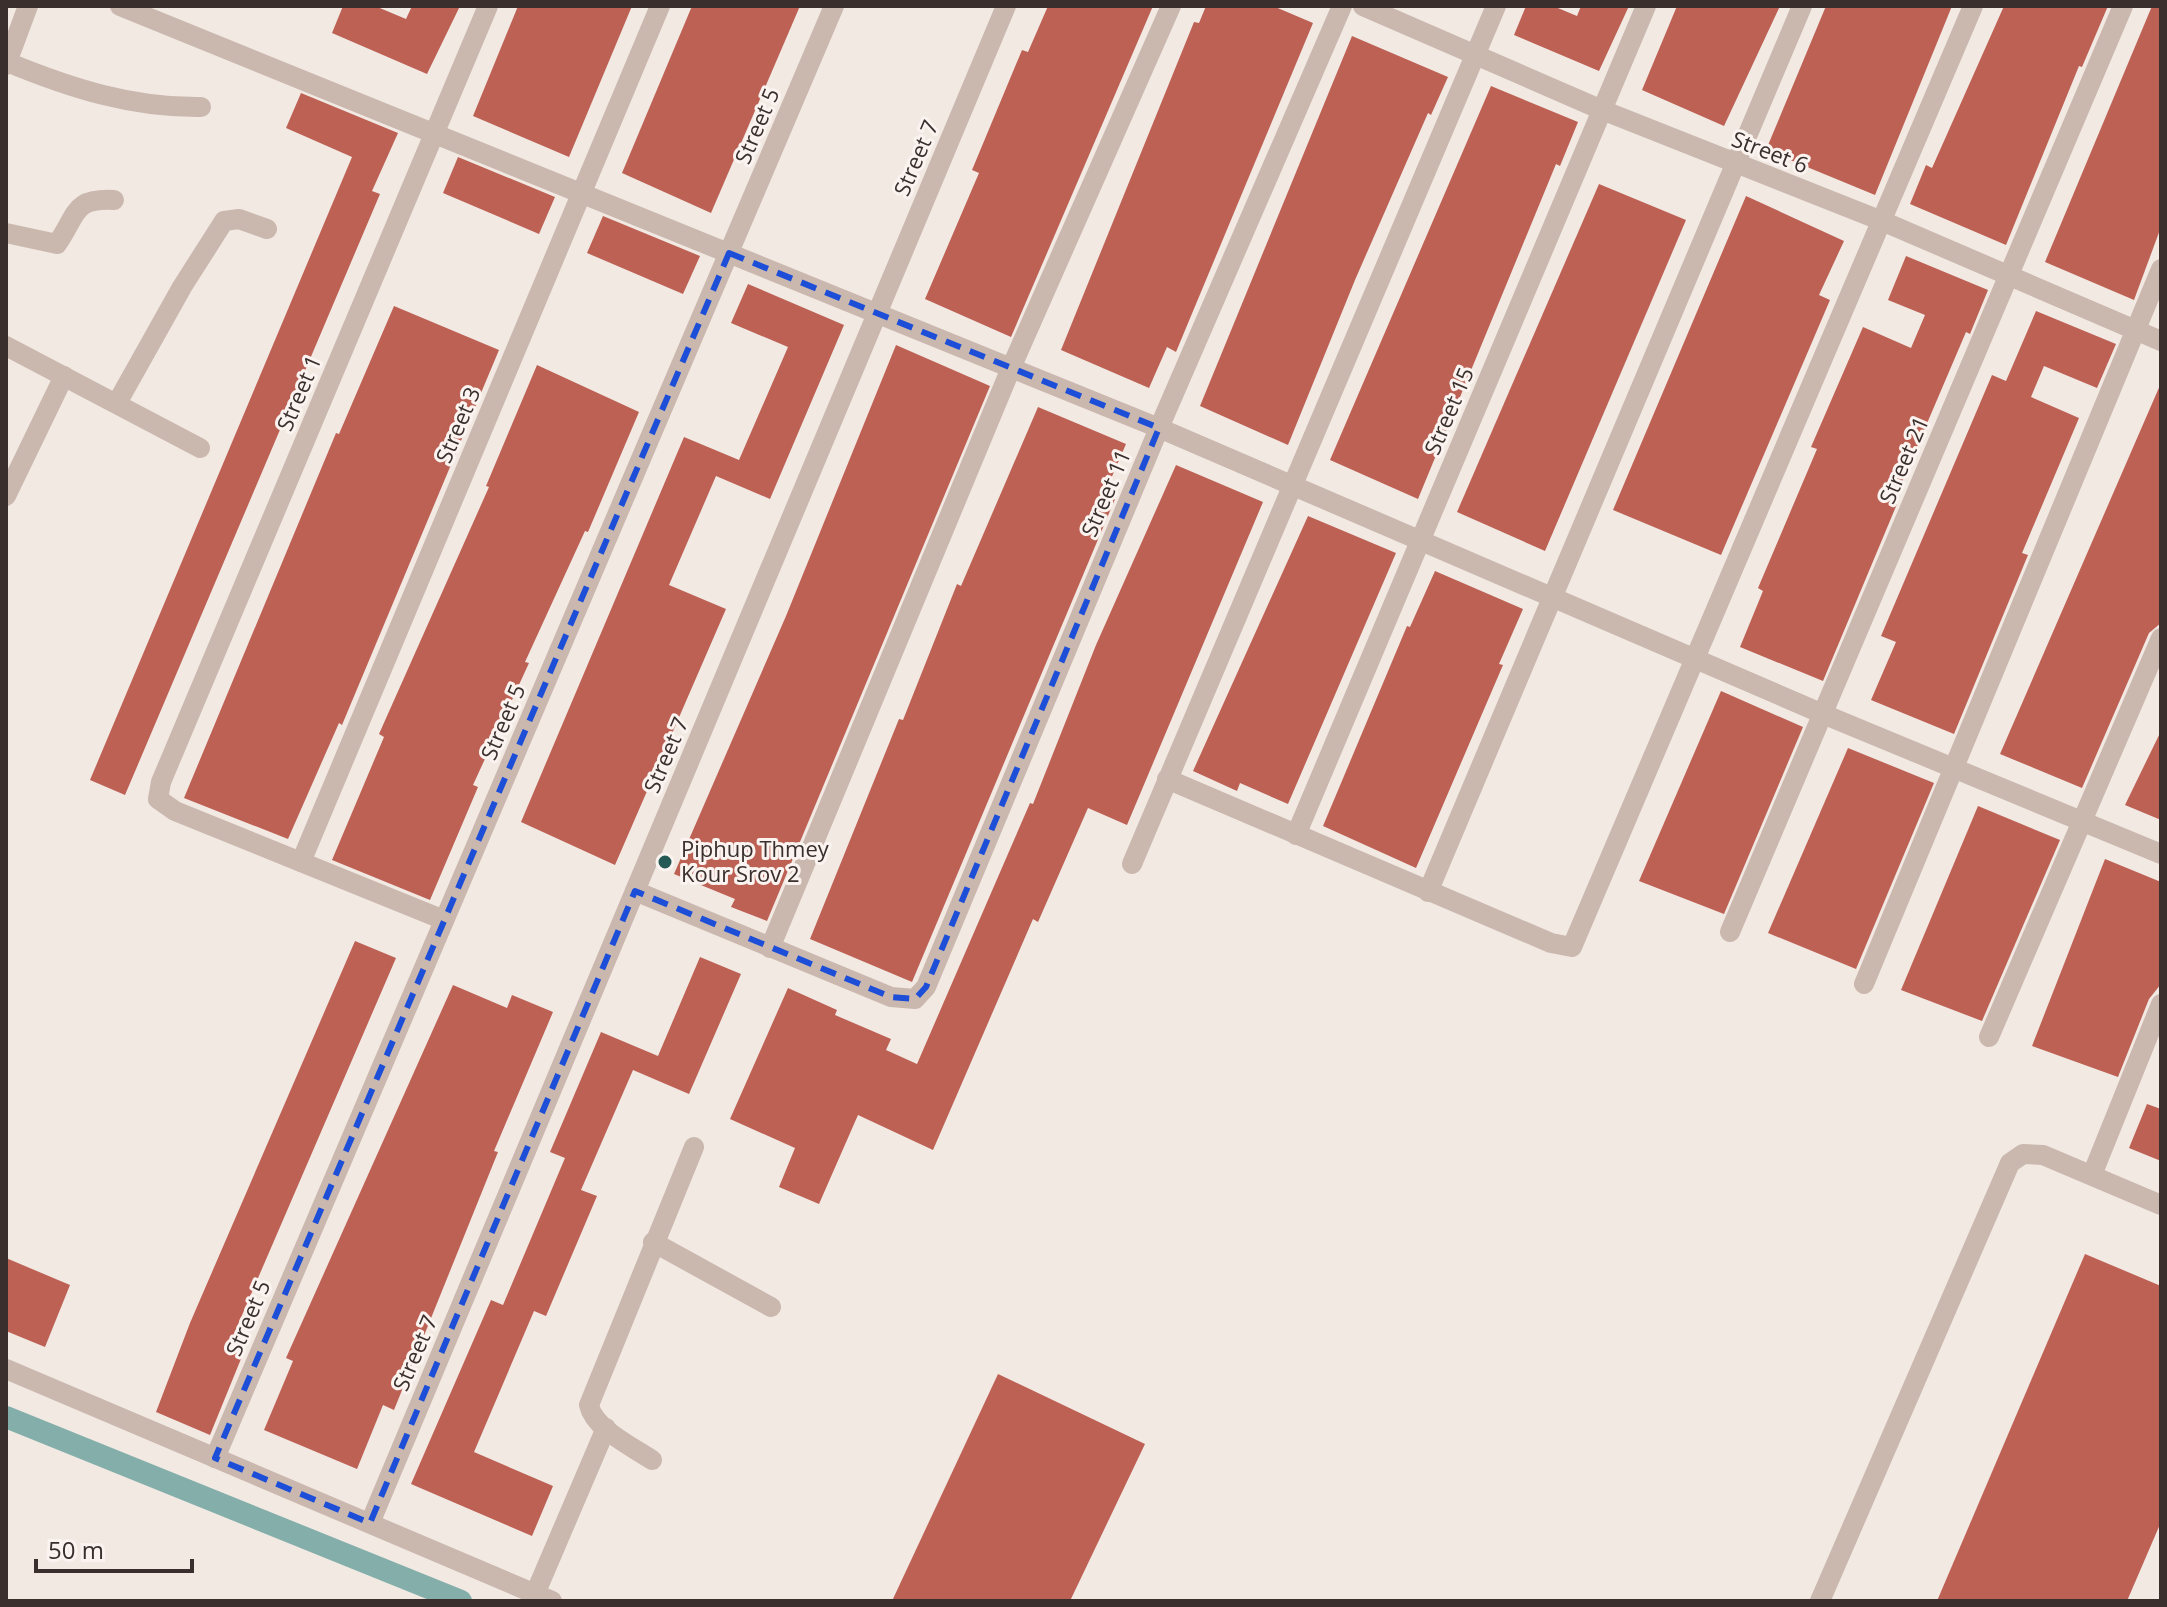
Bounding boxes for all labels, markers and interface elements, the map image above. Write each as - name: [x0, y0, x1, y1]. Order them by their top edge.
- street label: Street 5: [727, 83, 785, 168]
- street label: Street 7: [886, 115, 944, 200]
- street label: Street 6: [1728, 123, 1813, 179]
- street label: Street 1: [269, 350, 327, 435]
- street label: Street 15: [1416, 362, 1480, 459]
- street label: Street 3: [428, 382, 486, 467]
- street label: Street 21: [1871, 411, 1935, 508]
- street label: Street 11: [1073, 444, 1137, 541]
- street label: Street 5: [473, 679, 531, 764]
- street label: Street 7: [636, 712, 694, 797]
- place label: Piphup Thmey Kour Srov 2: [681, 833, 830, 888]
- marker: Piphup Thmey Kour Srov 2: [656, 853, 674, 871]
- street label: Street 5: [218, 1275, 276, 1360]
- street label: Street 7: [385, 1310, 443, 1395]
- scale bar: [36, 1523, 192, 1573]
- text: 50 m: [48, 1533, 104, 1566]

